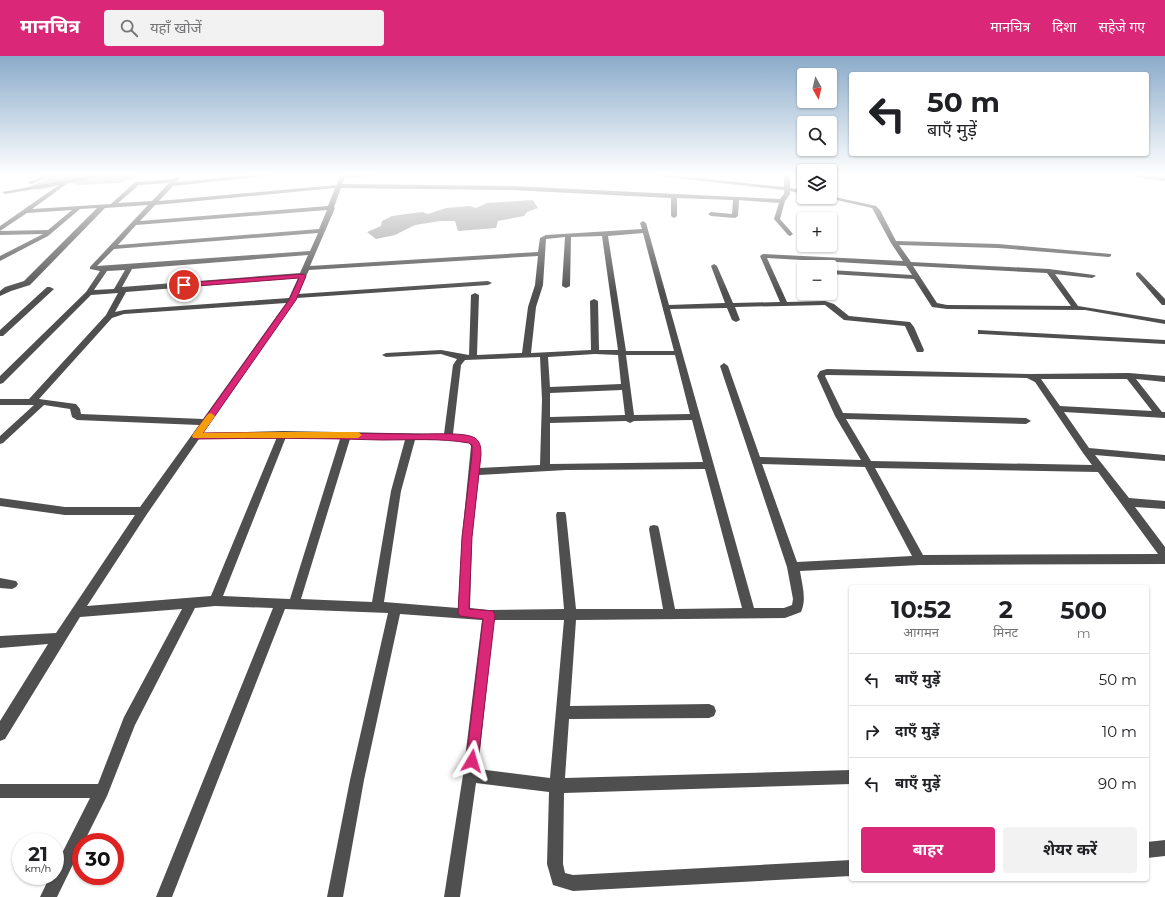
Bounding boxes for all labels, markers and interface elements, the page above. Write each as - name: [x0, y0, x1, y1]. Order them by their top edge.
- search box: [104, 10, 384, 46]
- text: मानचित्र: [20, 15, 80, 38]
- icon: search: [118, 17, 140, 39]
- text: यहाँ खोजें: [150, 18, 202, 37]
- text: मानचित्र: [990, 18, 1030, 36]
- text: दिशा: [1052, 18, 1076, 36]
- text: सहेजे गए: [1098, 18, 1145, 36]
- north arrow: [797, 68, 837, 108]
- map controls: [797, 68, 837, 300]
- text: 50 m: [927, 85, 1000, 119]
- icon: left: [861, 88, 913, 140]
- button: search: [797, 116, 837, 156]
- text: बाएँ मुड़ें: [927, 119, 977, 141]
- button: layers: [797, 164, 837, 204]
- button: +: [797, 212, 837, 252]
- button: −: [797, 260, 837, 300]
- pin: [167, 268, 201, 302]
- icon: arrive: [173, 274, 195, 296]
- text: 10:52: [891, 595, 951, 624]
- text: 2: [999, 595, 1013, 624]
- text: 500: [1060, 596, 1107, 625]
- text: आगमन: [903, 624, 939, 640]
- text: मिनट: [993, 624, 1018, 640]
- text: m: [1077, 625, 1090, 641]
- icon: left: [861, 669, 883, 691]
- text: बाएँ मुड़ें: [895, 669, 940, 688]
- text: 50 m: [1099, 670, 1137, 689]
- icon: right: [861, 721, 883, 743]
- text: दाएँ मुड़ें: [895, 721, 940, 740]
- text: 10 m: [1102, 722, 1137, 741]
- position arrow: [451, 740, 493, 782]
- icon: left: [861, 773, 883, 795]
- text: बाएँ मुड़ें: [895, 773, 940, 792]
- text: 90 m: [1098, 774, 1137, 793]
- button: बाहर: [861, 827, 995, 873]
- button: शेयर करें: [1003, 827, 1137, 873]
- speed limit sign: 30: [72, 833, 124, 885]
- text: 21: [28, 842, 48, 866]
- text: km/h: [25, 862, 51, 875]

